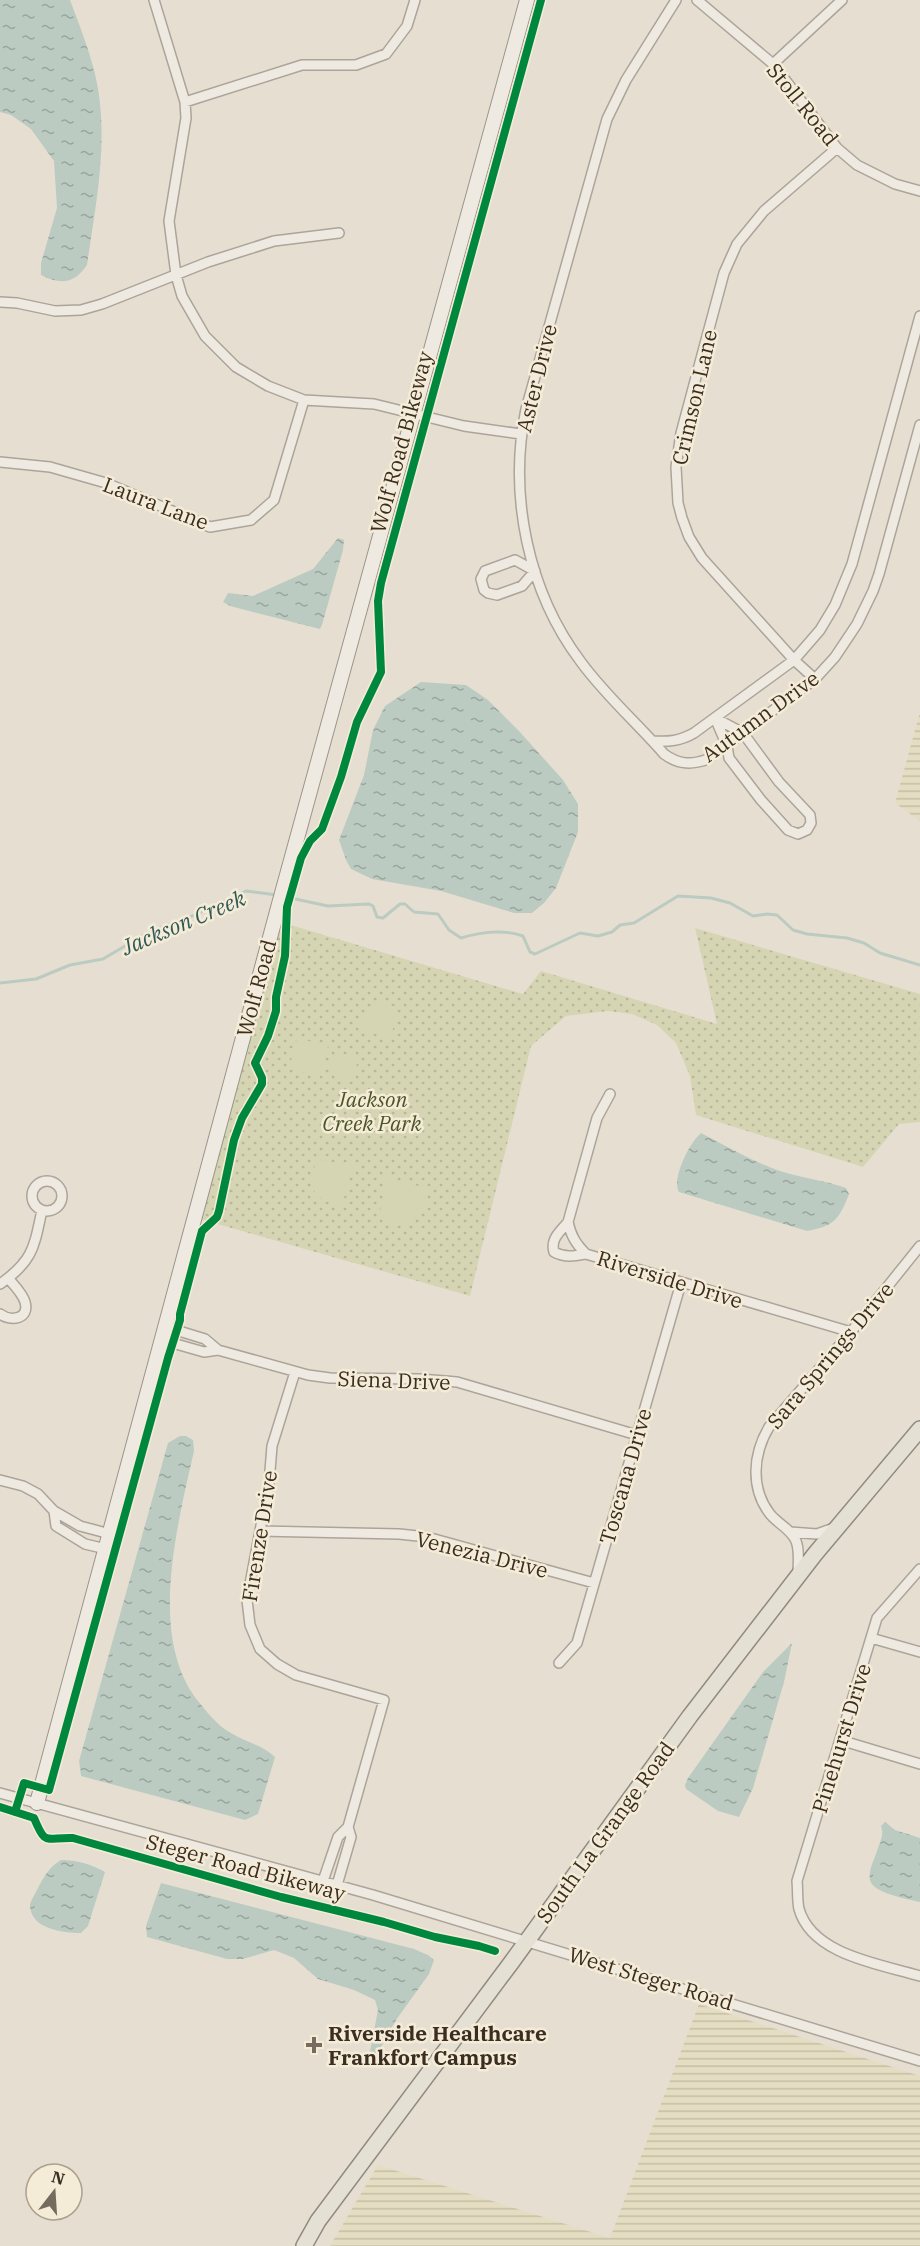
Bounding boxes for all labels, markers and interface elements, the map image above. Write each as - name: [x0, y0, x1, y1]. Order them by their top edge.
- street label: Stoll Road: [761, 57, 845, 152]
- street label: Aster Drive: [509, 321, 563, 435]
- street label: Crimson Lane: [665, 326, 723, 468]
- street label: Wolf Road Bikeway: [363, 347, 439, 536]
- street label: Laura Lane: [99, 470, 213, 536]
- street label: Autumn Drive: [696, 664, 824, 768]
- water label: Jackson Creek: [115, 883, 250, 962]
- street label: Wolf Road: [230, 936, 282, 1040]
- park label: Jackson Creek Park: [322, 1085, 423, 1137]
- street label: Riverside Drive: [594, 1244, 746, 1314]
- street label: Sara Springs Drive: [760, 1276, 900, 1434]
- street label: Siena Drive: [337, 1364, 451, 1396]
- street label: Toscana Drive: [592, 1405, 658, 1547]
- street label: Firenze Drive: [235, 1468, 283, 1604]
- street label: Venezia Drive: [413, 1524, 551, 1584]
- street label: Pinehurst Drive: [805, 1660, 877, 1816]
- street label: South La Grange Road: [530, 1735, 681, 1929]
- street label: Steger Road Bikeway: [143, 1827, 349, 1907]
- street label: West Steger Road: [565, 1940, 737, 2016]
- place label: Riverside Healthcare Frankfort Campus: [328, 2019, 547, 2071]
- marker: Riverside Healthcare Frankfort Campus: [305, 2036, 323, 2054]
- north arrow: [24, 2162, 84, 2222]
- text: N: [49, 2166, 67, 2189]

